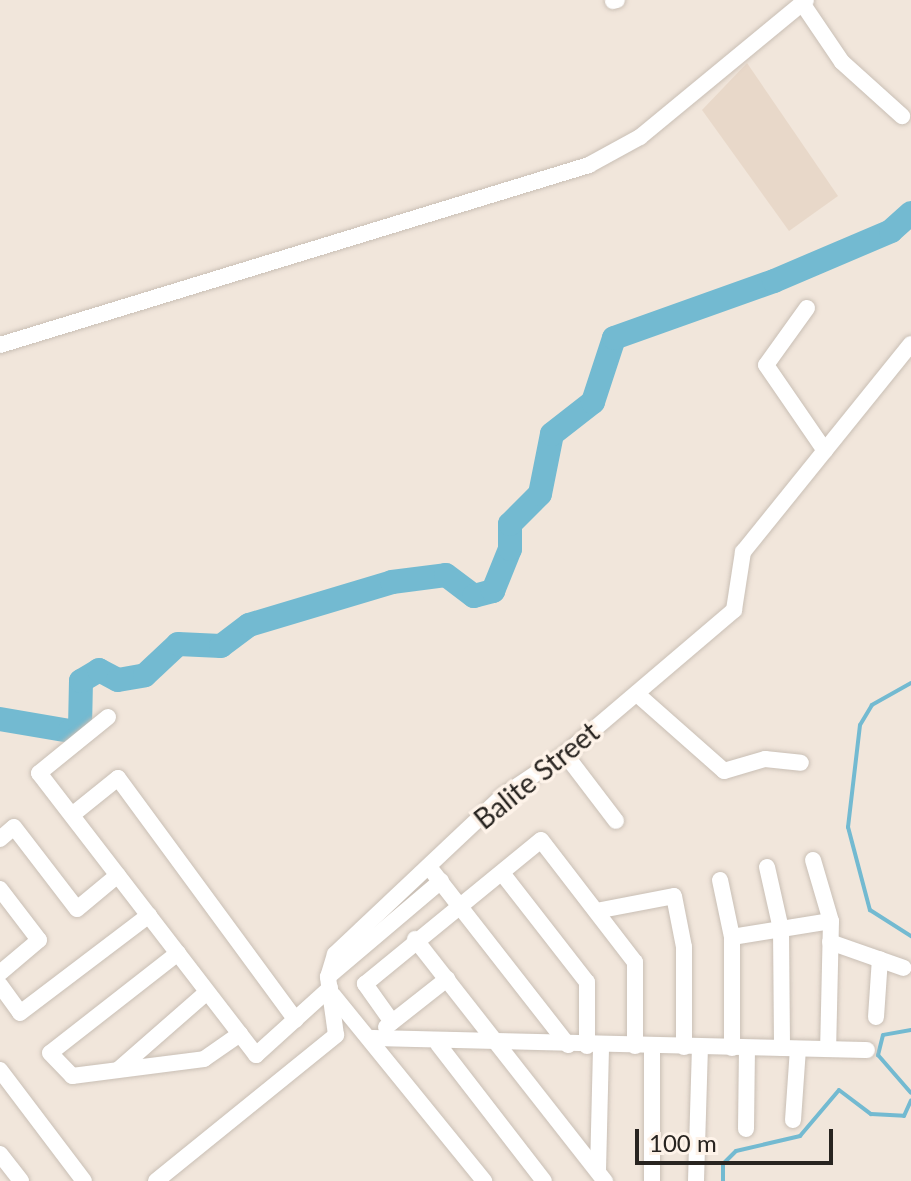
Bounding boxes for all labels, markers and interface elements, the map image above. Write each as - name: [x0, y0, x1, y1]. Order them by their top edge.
- street label: Balite Street: [467, 715, 605, 835]
- scale bar: [639, 1113, 837, 1163]
- text: 100 m: [649, 1128, 717, 1157]

